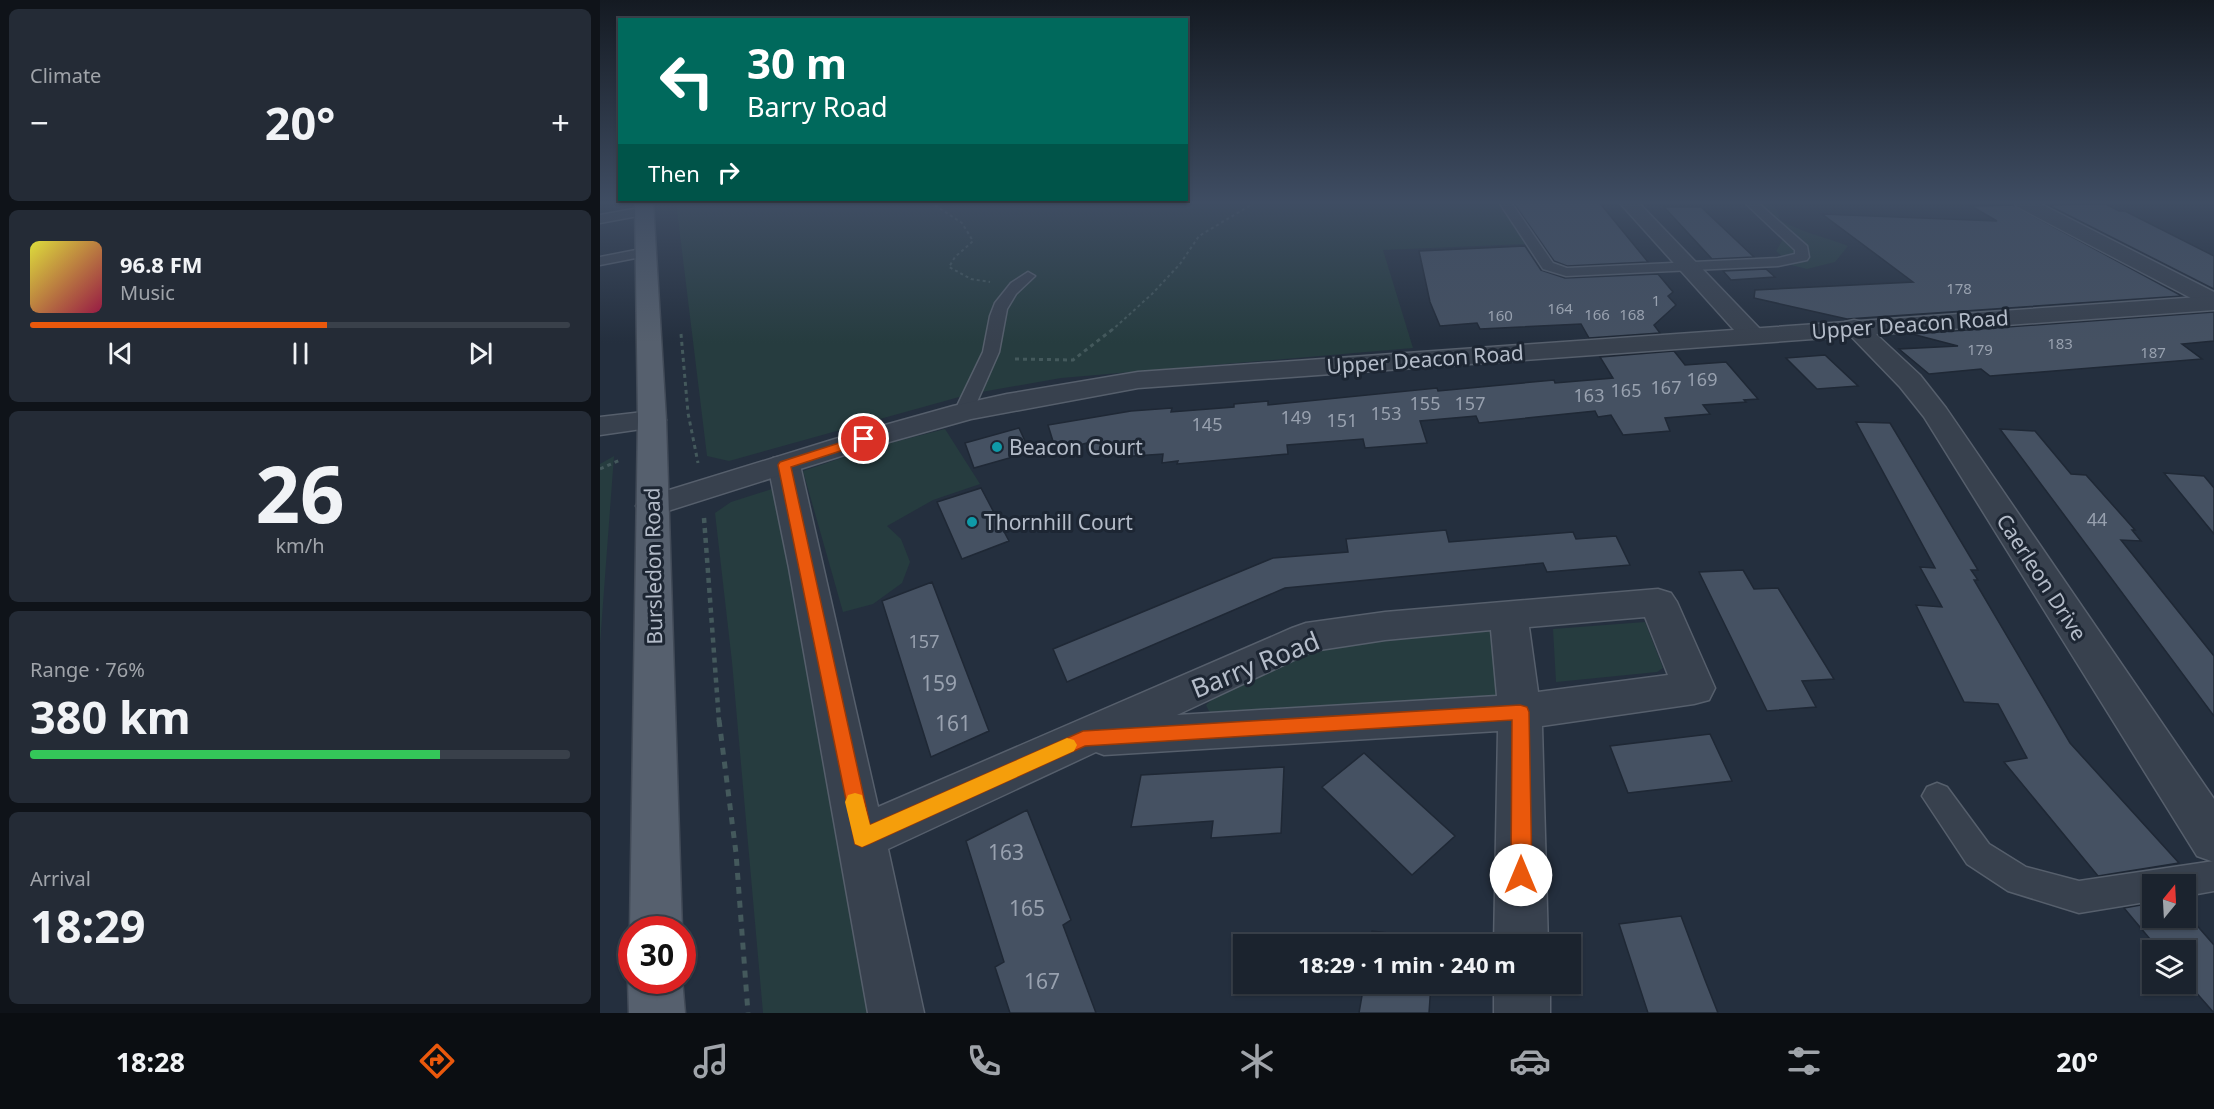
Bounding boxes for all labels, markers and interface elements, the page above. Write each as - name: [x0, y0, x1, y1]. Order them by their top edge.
- text: 30 m: [747, 34, 847, 91]
- icon: left: [648, 42, 726, 120]
- text: Climate: [30, 62, 101, 89]
- text: Barry Road: [747, 88, 888, 125]
- text: 20°: [265, 92, 335, 153]
- text: −: [30, 100, 49, 145]
- text: +: [551, 100, 570, 145]
- icon: right: [712, 156, 745, 189]
- text: Then: [648, 158, 700, 188]
- text: 96.8 FM: [120, 249, 202, 279]
- house number: 178: [1946, 278, 1972, 298]
- text: Music: [120, 279, 175, 306]
- house number: 1: [1652, 290, 1660, 310]
- house number: 164: [1547, 298, 1573, 318]
- street label: Upper Deacon Road: [1810, 303, 2010, 345]
- house number: 166: [1584, 304, 1610, 324]
- house number: 168: [1619, 304, 1645, 324]
- house number: 160: [1487, 305, 1513, 325]
- house number: 183: [2047, 333, 2073, 353]
- icon: previous: [104, 337, 137, 370]
- icon: pause: [284, 337, 317, 370]
- icon: next: [464, 337, 497, 370]
- street label: Upper Deacon Road: [1325, 338, 1525, 380]
- house number: 179: [1967, 339, 1993, 359]
- house number: 187: [2140, 342, 2166, 362]
- house number: 169: [1687, 367, 1717, 391]
- house number: 167: [1651, 375, 1681, 399]
- house number: 165: [1611, 378, 1641, 402]
- house number: 163: [1574, 383, 1604, 407]
- house number: 155: [1410, 391, 1440, 415]
- house number: 157: [1455, 391, 1485, 415]
- house number: 153: [1371, 401, 1401, 425]
- house number: 149: [1281, 405, 1311, 429]
- house number: 151: [1327, 408, 1357, 432]
- house number: 145: [1192, 412, 1222, 436]
- pin: [838, 413, 889, 464]
- icon: arrive: [847, 422, 880, 455]
- place label: Beacon Court: [1009, 433, 1143, 461]
- text: 26: [255, 440, 345, 546]
- marker: Beacon Court: [990, 440, 1004, 454]
- street label: Bursledon Road: [638, 487, 668, 645]
- house number: 44: [2087, 507, 2107, 531]
- place label: Thornhill Court: [984, 508, 1133, 536]
- street label: Caerleon Drive: [1991, 508, 2093, 646]
- marker: Thornhill Court: [965, 515, 979, 529]
- text: km/h: [275, 532, 325, 559]
- street label: Barry Road: [1185, 622, 1325, 706]
- house number: 157: [909, 629, 939, 653]
- text: Range · 76%: [30, 656, 145, 683]
- house number: 159: [921, 669, 957, 697]
- text: 380 km: [30, 686, 191, 747]
- house number: 161: [935, 709, 971, 737]
- house number: 163: [988, 838, 1024, 866]
- position arrow: [1489, 843, 1553, 907]
- text: Arrival: [30, 865, 91, 892]
- north arrow: [2142, 874, 2196, 928]
- map controls: [2142, 874, 2196, 994]
- house number: 165: [1009, 894, 1045, 922]
- text: 18:29: [30, 895, 146, 956]
- speed limit sign: 30: [618, 916, 696, 994]
- button: layers: [2142, 940, 2196, 994]
- text: 18:29 · 1 min · 240 m: [1298, 949, 1516, 979]
- house number: 167: [1024, 967, 1060, 995]
- icon: directions: [416, 1040, 458, 1082]
- icon: music: [690, 1040, 732, 1082]
- icon: phone: [963, 1040, 1005, 1082]
- icon: climate: [1236, 1040, 1278, 1082]
- icon: car: [1509, 1040, 1551, 1082]
- icon: filters: [1783, 1040, 1825, 1082]
- text: 18:28: [116, 1043, 185, 1080]
- text: 20°: [2056, 1043, 2098, 1080]

